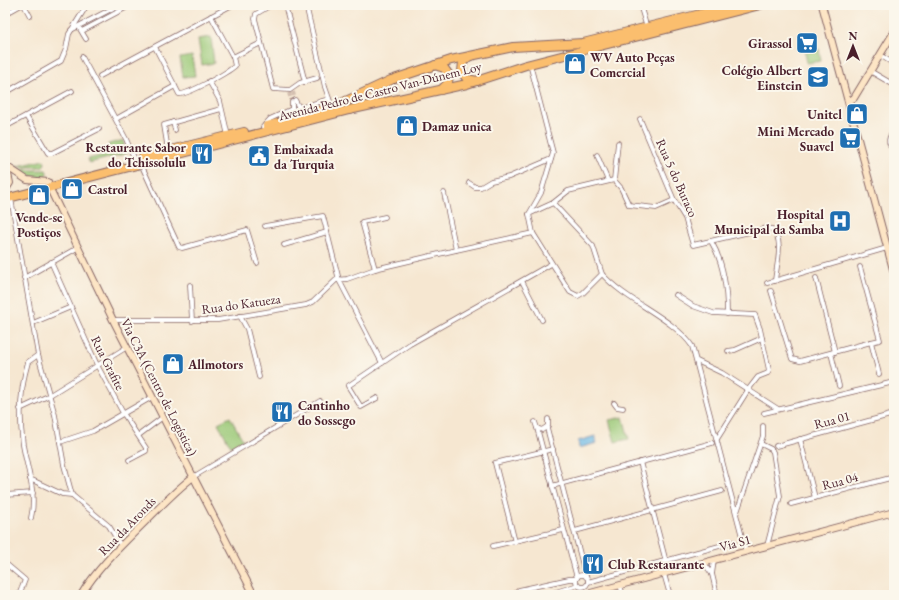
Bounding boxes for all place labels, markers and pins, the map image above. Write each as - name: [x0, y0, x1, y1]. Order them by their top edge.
- supermarket icon: Girassol: [794, 30, 820, 56]
- place label: Girassol: [748, 35, 792, 52]
- place label: WV Auto Peças Comercial: [590, 49, 675, 81]
- shop icon: WV Auto Peças Comercial: [562, 51, 588, 77]
- place label: Colégio Albert Einstein: [722, 62, 803, 94]
- school or university icon: Colégio Albert Einstein: [805, 64, 831, 90]
- shop icon: Unitel: [844, 101, 870, 127]
- place label: Unitel: [807, 106, 842, 123]
- shop icon: Damaz unica: [394, 113, 420, 139]
- place label: Damaz unica: [422, 118, 492, 135]
- place label: Mini Mercado Suavel: [757, 123, 834, 155]
- supermarket icon: Mini Mercado Suavel: [837, 125, 863, 151]
- place label: Restaurante Sabor do Tchissolulu: [86, 139, 187, 171]
- restaurant icon: Restaurante Sabor do Tchissolulu: [189, 141, 215, 167]
- place label: Embaixada da Turquia: [274, 141, 334, 173]
- public building icon: Embaixada da Turquia: [246, 143, 272, 169]
- shop icon: Castrol: [59, 176, 85, 202]
- place label: Castrol: [88, 181, 128, 198]
- shop icon: Vende-se Postiços: [26, 182, 52, 208]
- place label: Hospital Municipal da Samba: [714, 206, 824, 238]
- hospital icon: Hospital Municipal da Samba: [827, 208, 853, 234]
- place label: Vende-se Postiços: [15, 209, 63, 241]
- shop icon: Allmotors: [160, 351, 186, 377]
- place label: Allmotors: [187, 356, 243, 373]
- place label: Cantinho do Sossego: [298, 397, 356, 429]
- restaurant icon: Cantinho do Sossego: [269, 399, 295, 425]
- restaurant icon: Club Restaurante: [580, 551, 606, 577]
- place label: Club Restaurante: [608, 556, 705, 573]

